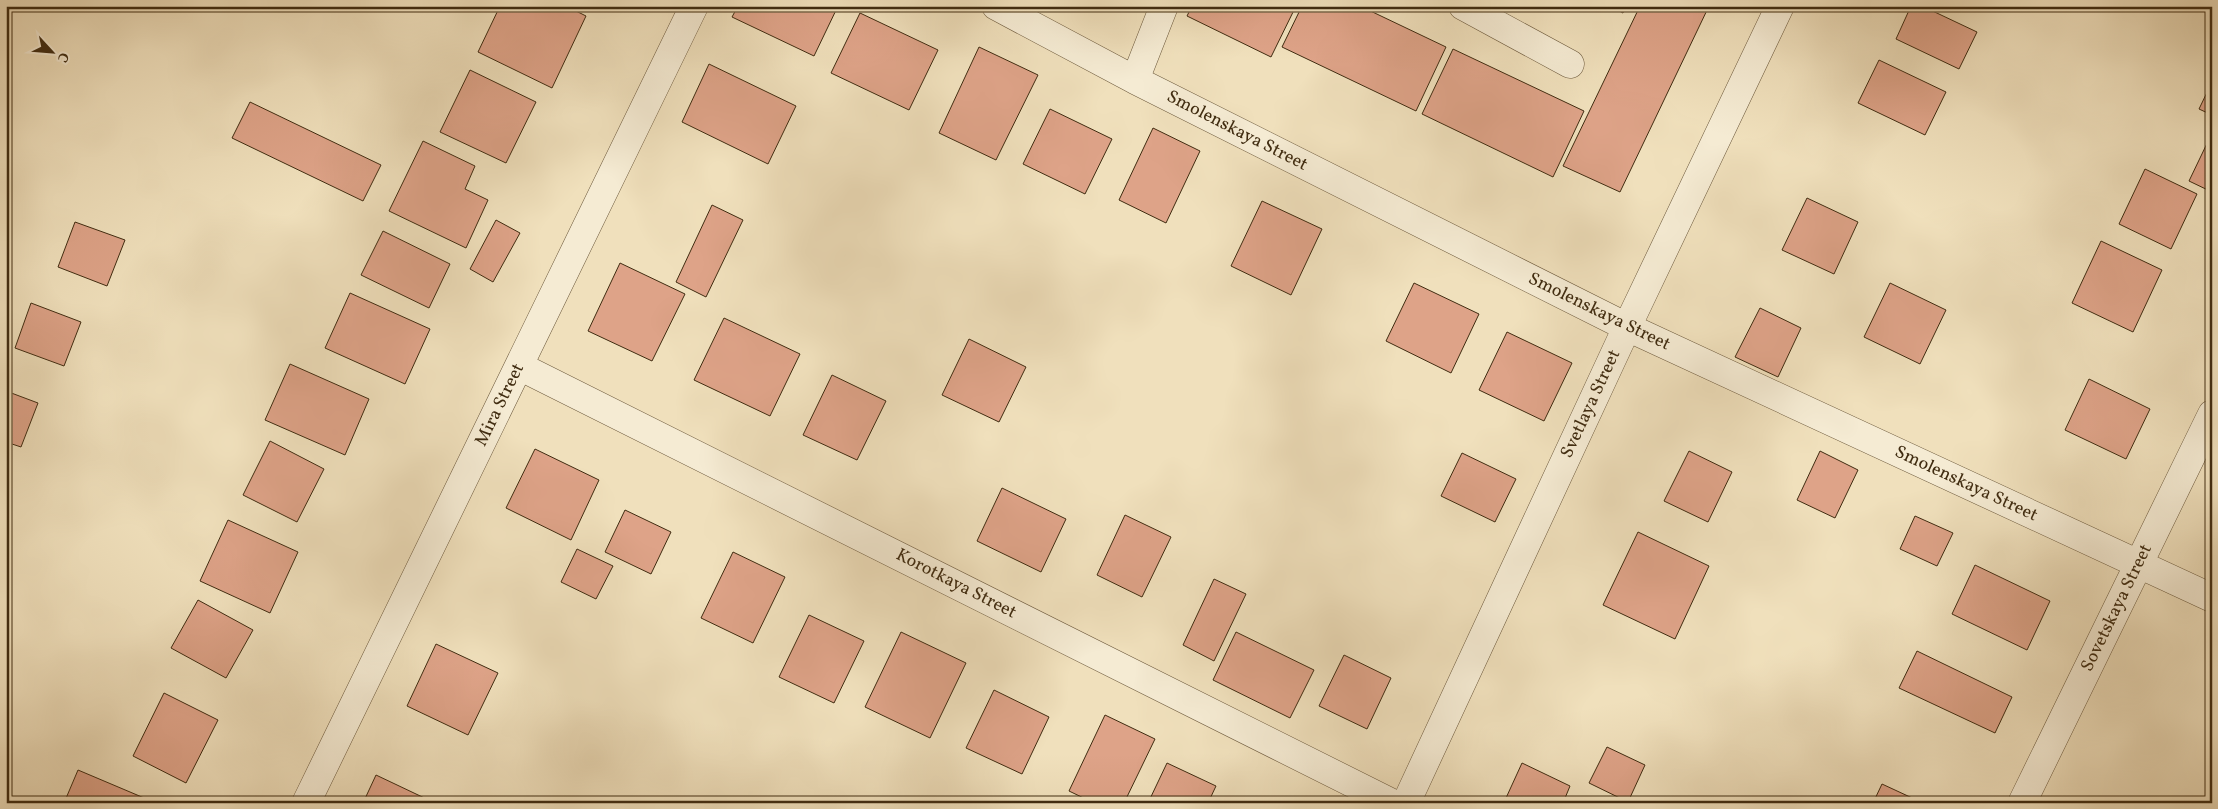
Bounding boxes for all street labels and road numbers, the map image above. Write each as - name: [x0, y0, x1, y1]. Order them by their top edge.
- street label: Smolenskaya Street: [1162, 85, 1312, 177]
- street label: Smolenskaya Street: [1524, 267, 1674, 357]
- street label: Svetlaya Street: [1555, 346, 1627, 462]
- street label: Mira Street: [469, 359, 531, 451]
- street label: Smolenskaya Street: [1890, 440, 2042, 528]
- street label: Sovetskaya Street: [2075, 540, 2159, 676]
- street label: Korotkaya Street: [891, 543, 1021, 625]

